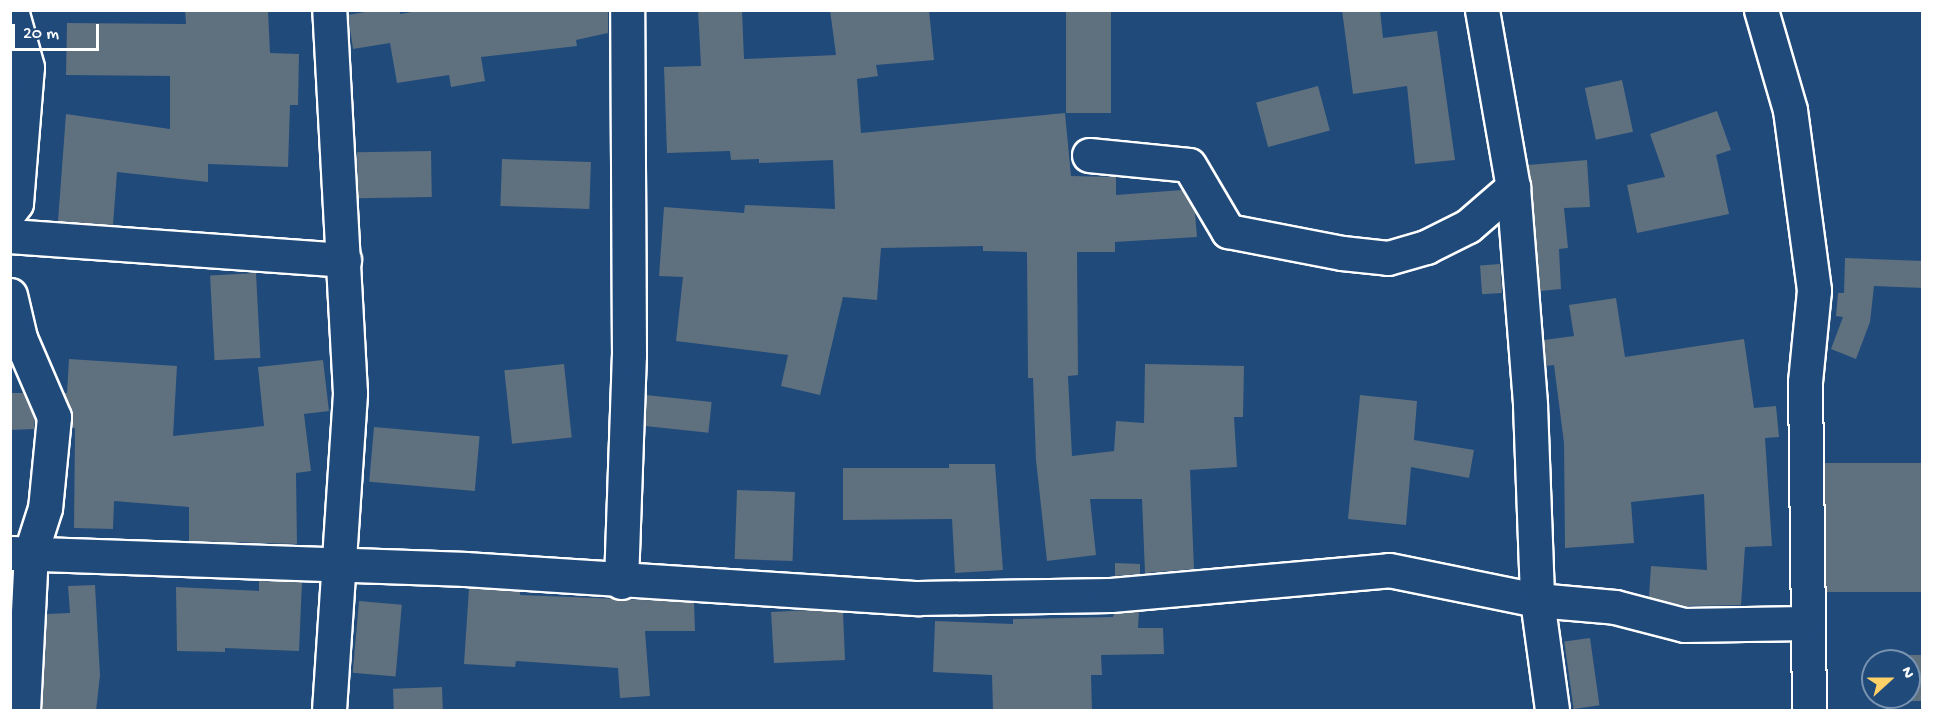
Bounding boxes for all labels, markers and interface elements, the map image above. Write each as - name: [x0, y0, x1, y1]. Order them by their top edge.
- scale bar: [15, 12, 102, 50]
- text: 20 m: [23, 24, 59, 45]
- north arrow: [1861, 649, 1921, 709]
- text: N: [1896, 665, 1917, 681]

